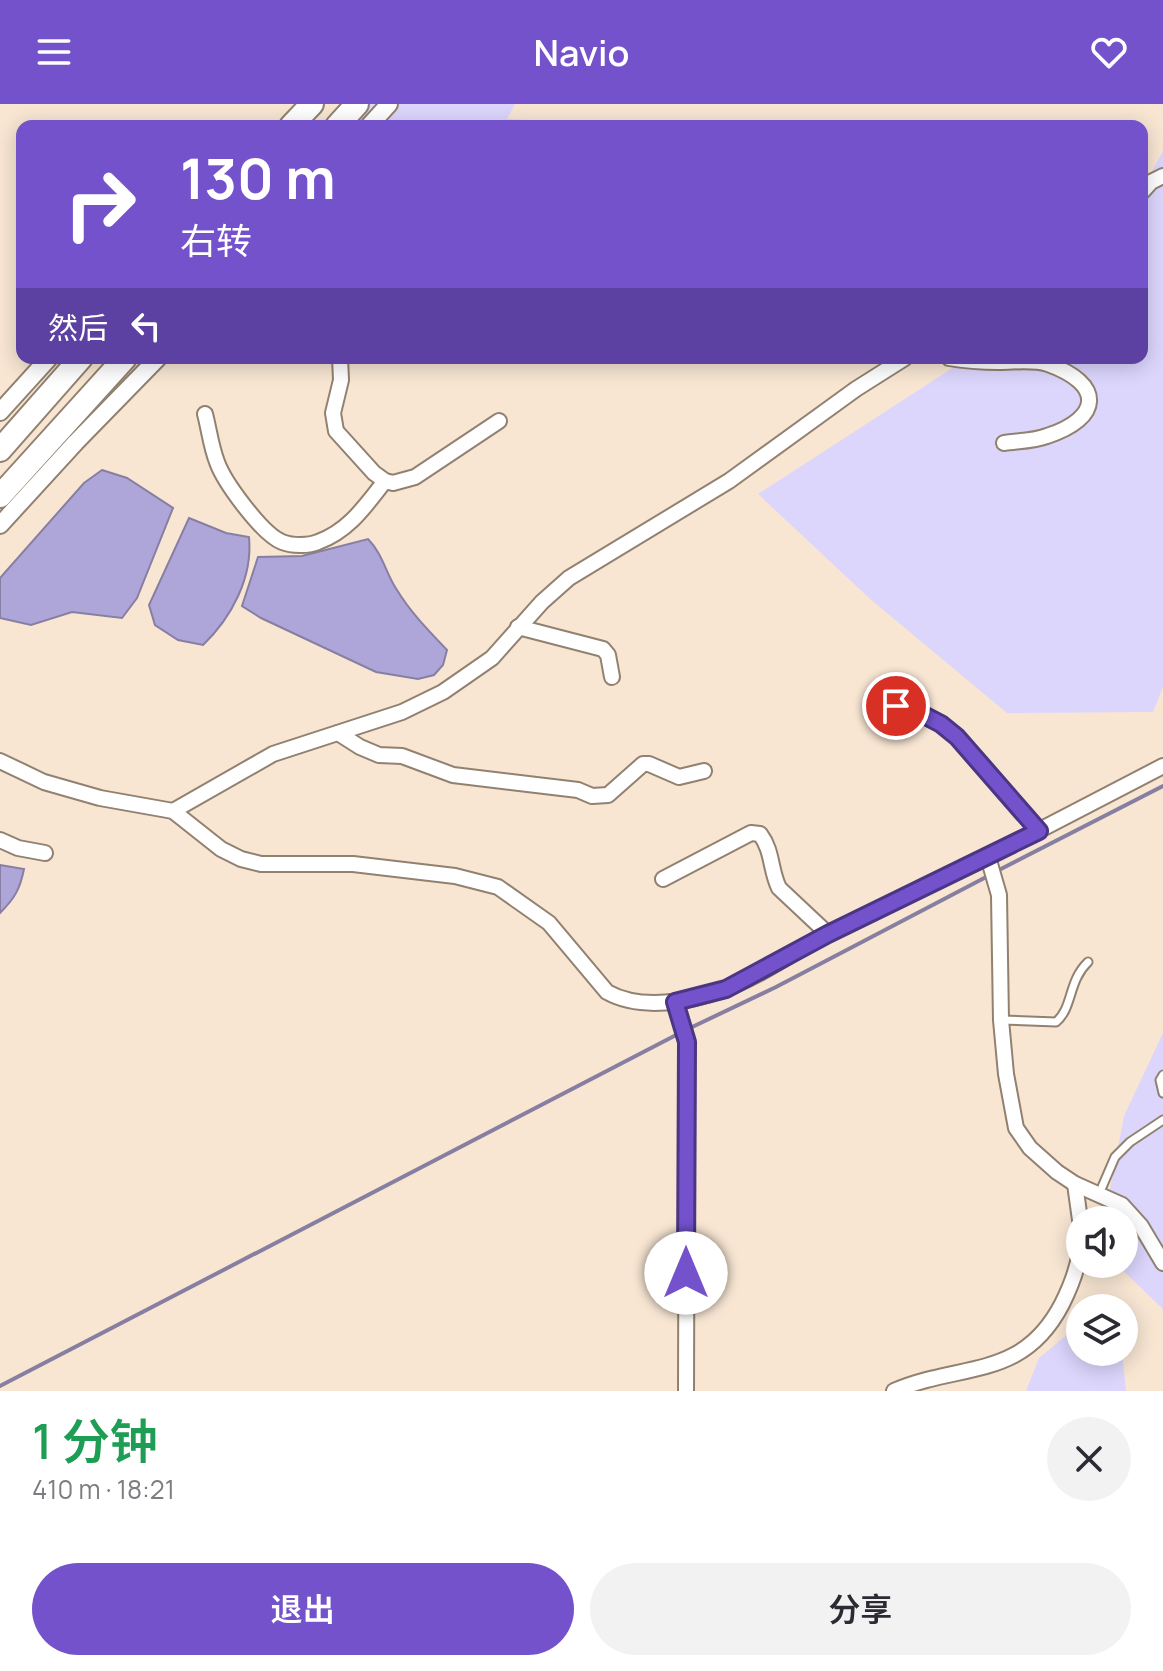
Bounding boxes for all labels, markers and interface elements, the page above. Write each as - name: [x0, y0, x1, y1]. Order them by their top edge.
- text: Navio: [533, 28, 630, 77]
- icon: menu: [32, 30, 76, 74]
- icon: heart: [1087, 30, 1131, 74]
- text: 130 m: [180, 139, 336, 216]
- icon: right: [48, 152, 152, 256]
- text: 右转: [180, 216, 252, 265]
- icon: left: [124, 304, 168, 348]
- text: 然后: [48, 307, 108, 348]
- pin: [862, 672, 930, 740]
- icon: arrive: [874, 684, 918, 728]
- map controls: [1066, 1206, 1138, 1366]
- button: sound: [1066, 1206, 1138, 1278]
- position arrow: [644, 1231, 728, 1315]
- button: layers: [1066, 1294, 1138, 1366]
- text: 1 分钟: [32, 1408, 158, 1473]
- button: close: [1047, 1417, 1131, 1501]
- text: 410 m · 18:21: [32, 1471, 175, 1507]
- button: 退出: [32, 1563, 574, 1655]
- button: 分享: [590, 1563, 1131, 1655]

